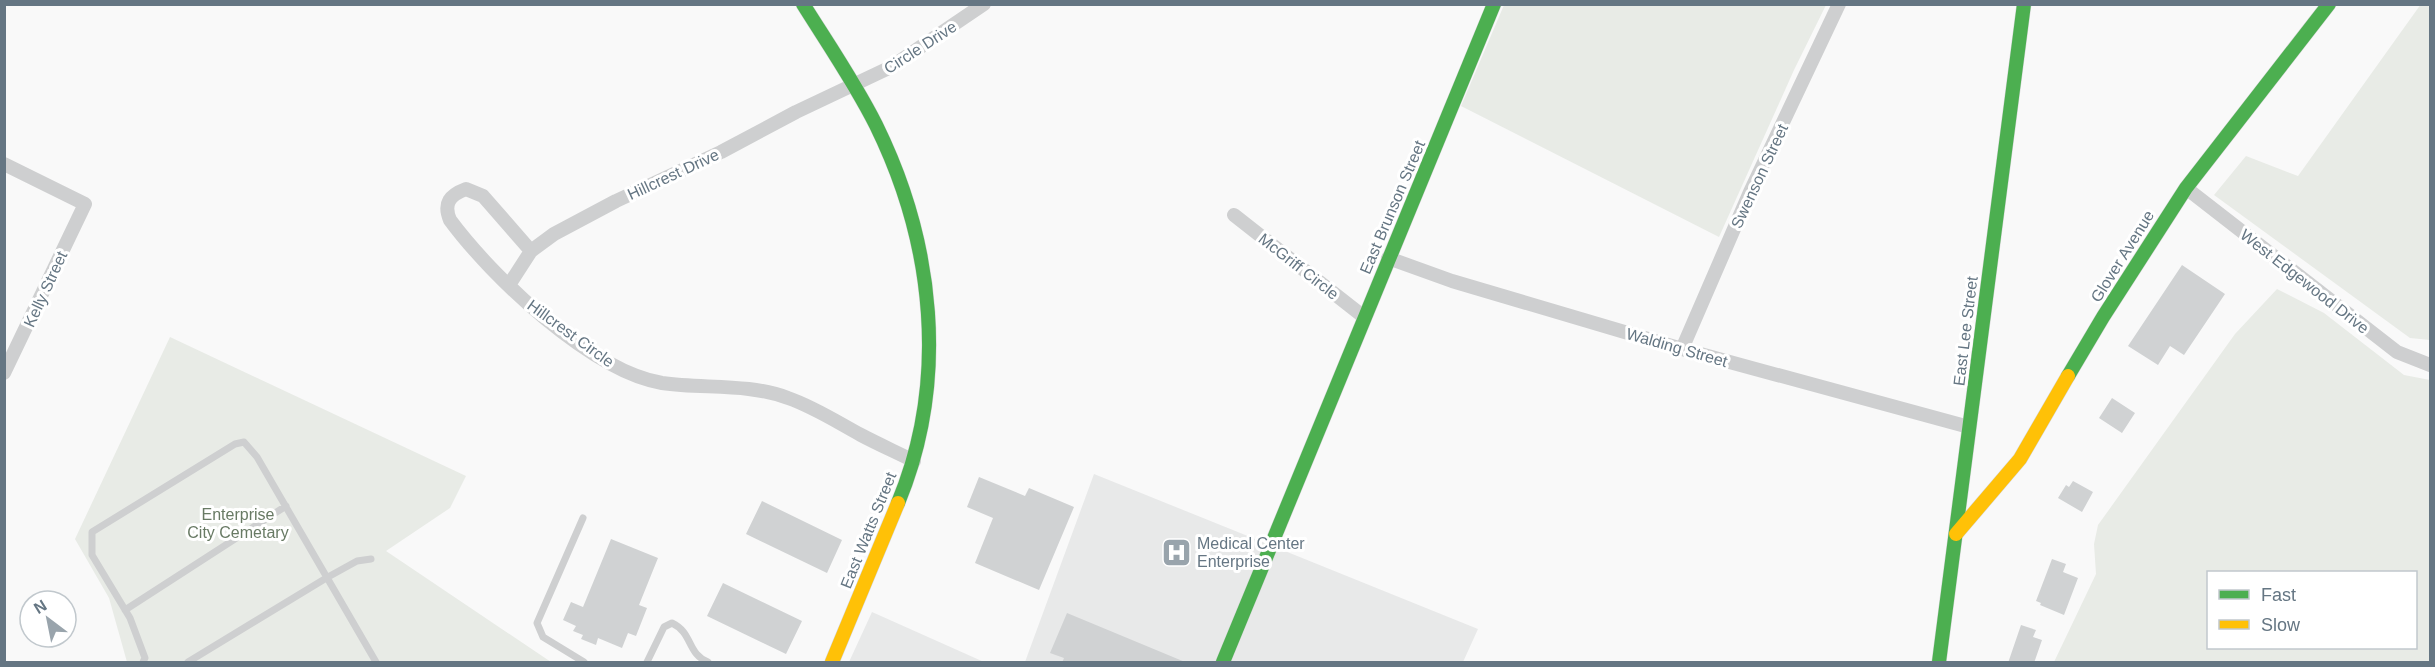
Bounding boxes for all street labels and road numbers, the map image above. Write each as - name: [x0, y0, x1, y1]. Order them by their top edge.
- street label: Circle Drive: [881, 18, 960, 77]
- street label: Swenson Street: [1728, 121, 1791, 231]
- street label: East Brunson Street: [1357, 137, 1428, 276]
- street label: Hillcrest Drive: [625, 146, 722, 203]
- street label: Glover Avenue: [2087, 207, 2157, 305]
- street label: West Edgewood Drive: [2237, 226, 2372, 337]
- street label: McGriff Circle: [1255, 230, 1342, 303]
- street label: Kelly Street: [20, 248, 71, 330]
- street label: East Lee Street: [1950, 275, 1981, 387]
- street label: Hillcrest Circle: [524, 296, 617, 370]
- street label: Walding Street: [1624, 325, 1730, 370]
- street label: East Watts Street: [837, 469, 900, 591]

